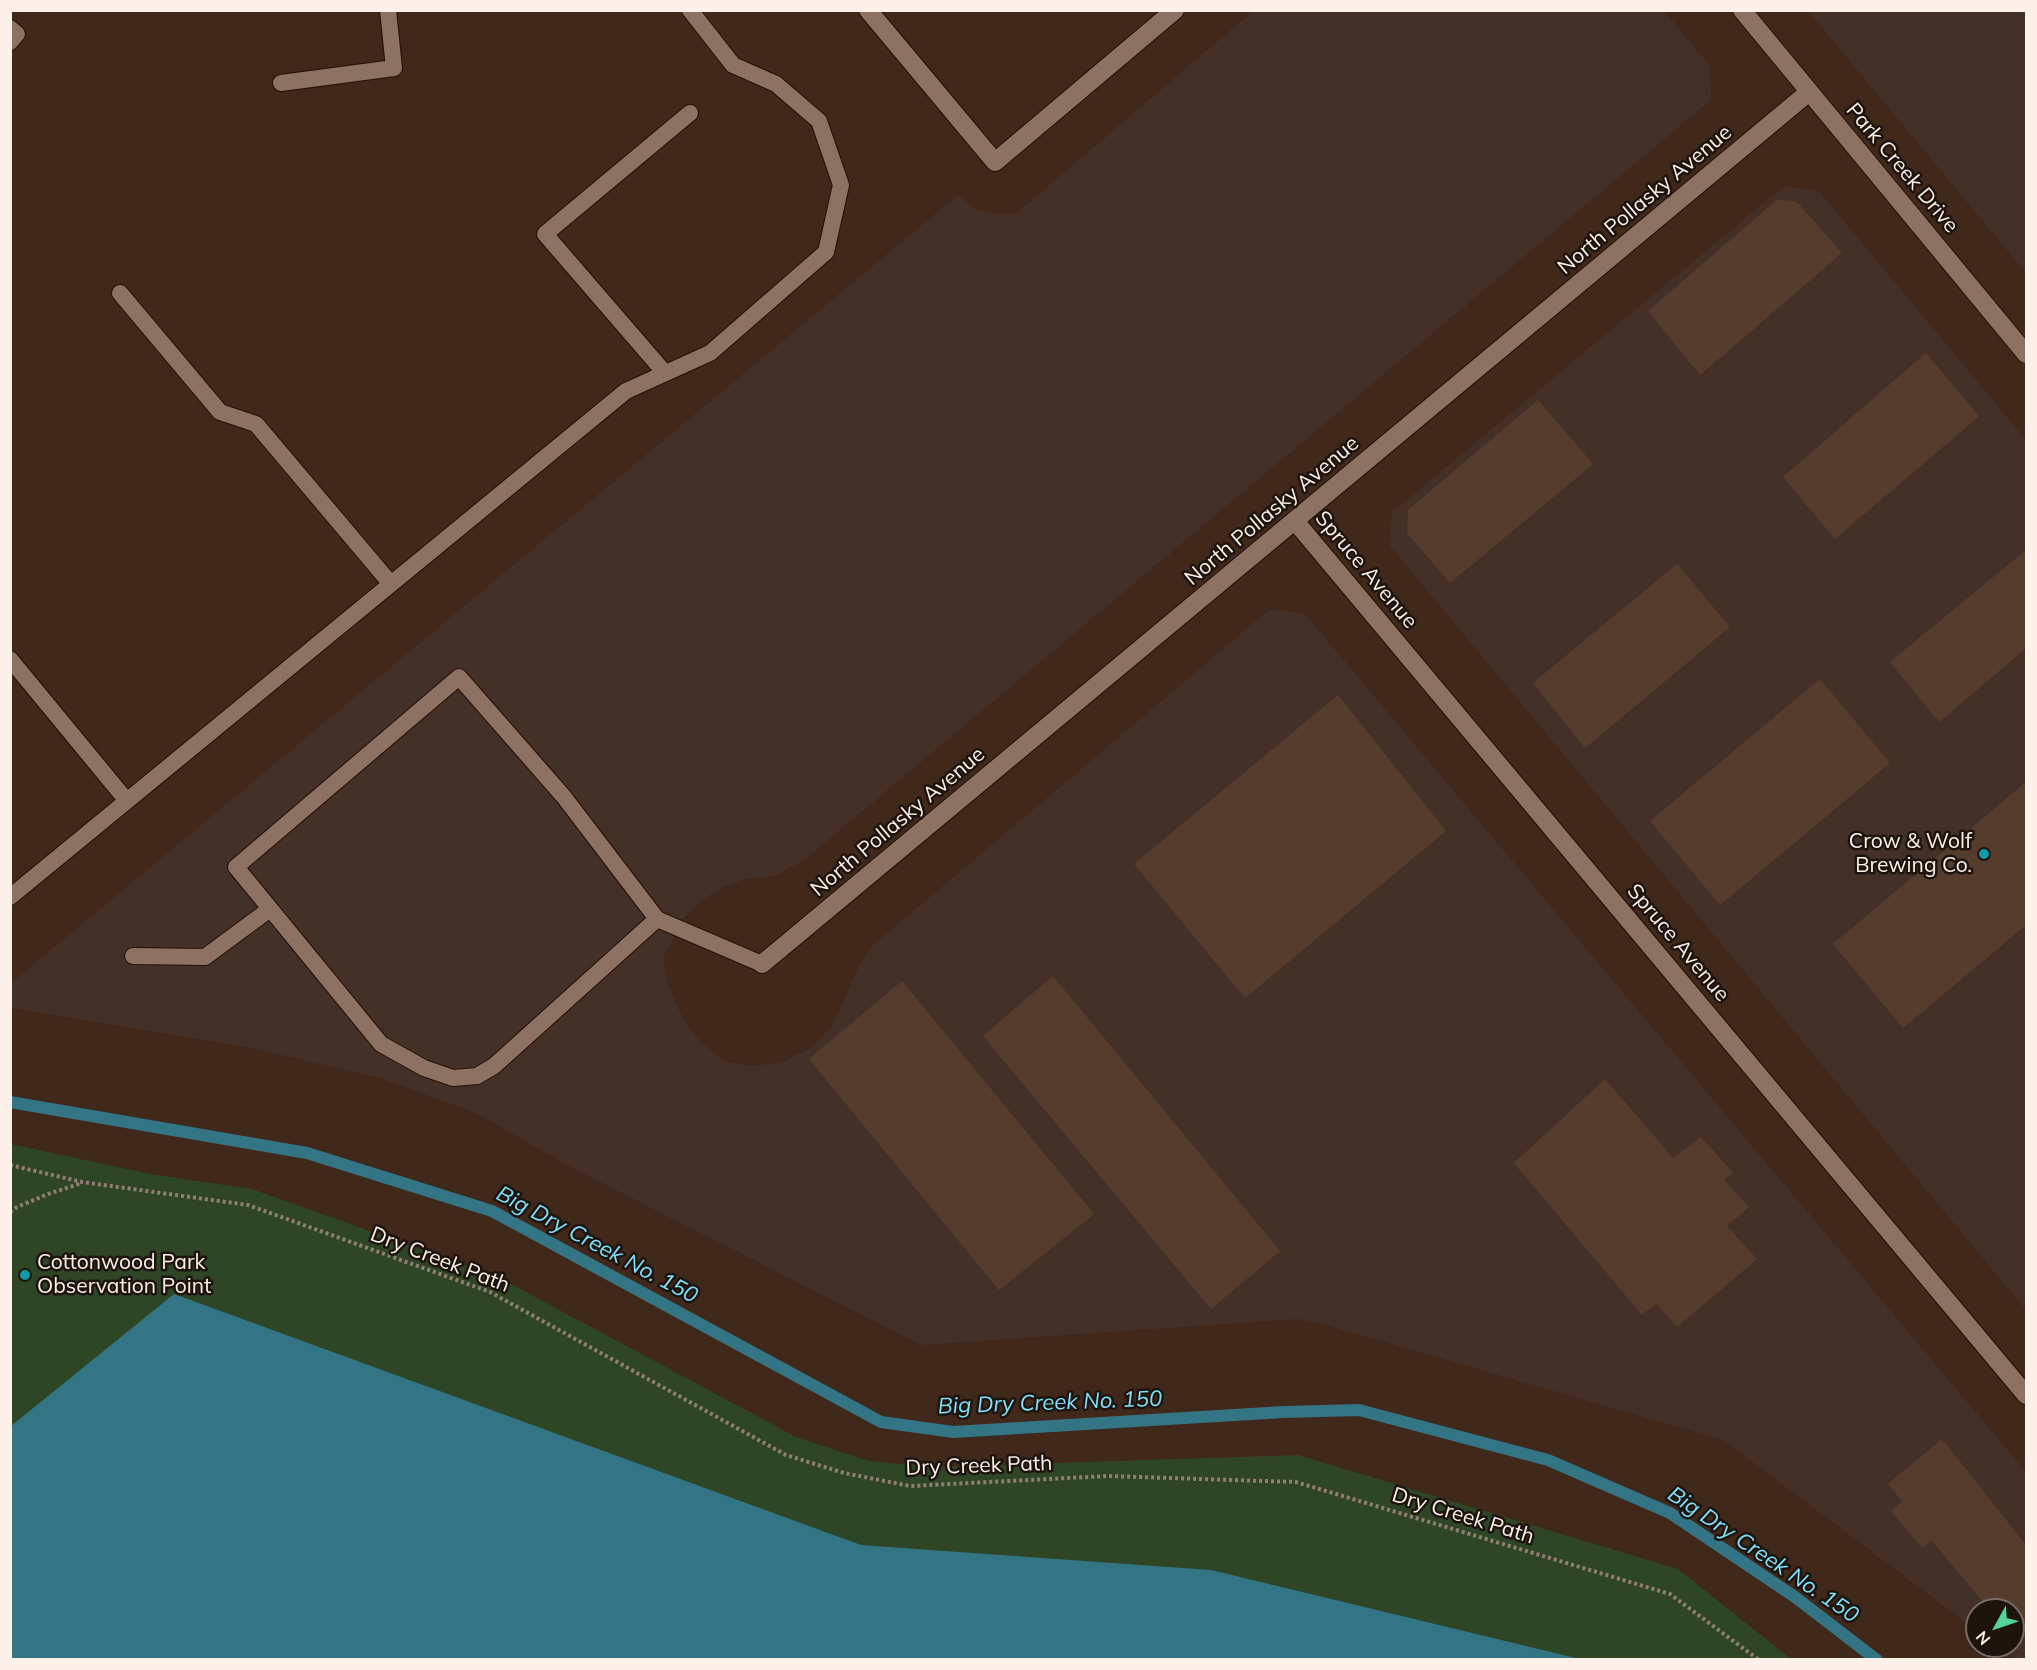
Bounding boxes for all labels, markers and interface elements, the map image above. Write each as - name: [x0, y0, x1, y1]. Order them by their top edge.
- street label: Park Creek Drive: [1840, 98, 1964, 238]
- street label: North Pollasky Avenue: [1553, 120, 1737, 280]
- street label: North Pollasky Avenue: [1180, 431, 1364, 591]
- street label: Spruce Avenue: [1310, 506, 1422, 634]
- street label: North Pollasky Avenue: [806, 742, 990, 902]
- place label: Crow & Wolf Brewing Co.: [1849, 829, 1972, 879]
- marker: Crow & Wolf Brewing Co.: [1977, 847, 1991, 861]
- street label: Spruce Avenue: [1622, 879, 1734, 1007]
- water label: Big Dry Creek No. 150: [492, 1181, 702, 1309]
- street label: Dry Creek Path: [367, 1222, 513, 1298]
- place label: Cottonwood Park Observation Point: [37, 1250, 211, 1300]
- marker: Cottonwood Park Observation Point: [18, 1268, 32, 1282]
- water label: Big Dry Creek No. 150: [937, 1386, 1163, 1420]
- street label: Dry Creek Path: [905, 1451, 1053, 1481]
- water label: Big Dry Creek No. 150: [1663, 1481, 1863, 1629]
- street label: Dry Creek Path: [1389, 1482, 1537, 1550]
- north arrow: [1965, 1598, 2025, 1658]
- text: N: [1971, 1627, 1994, 1649]

